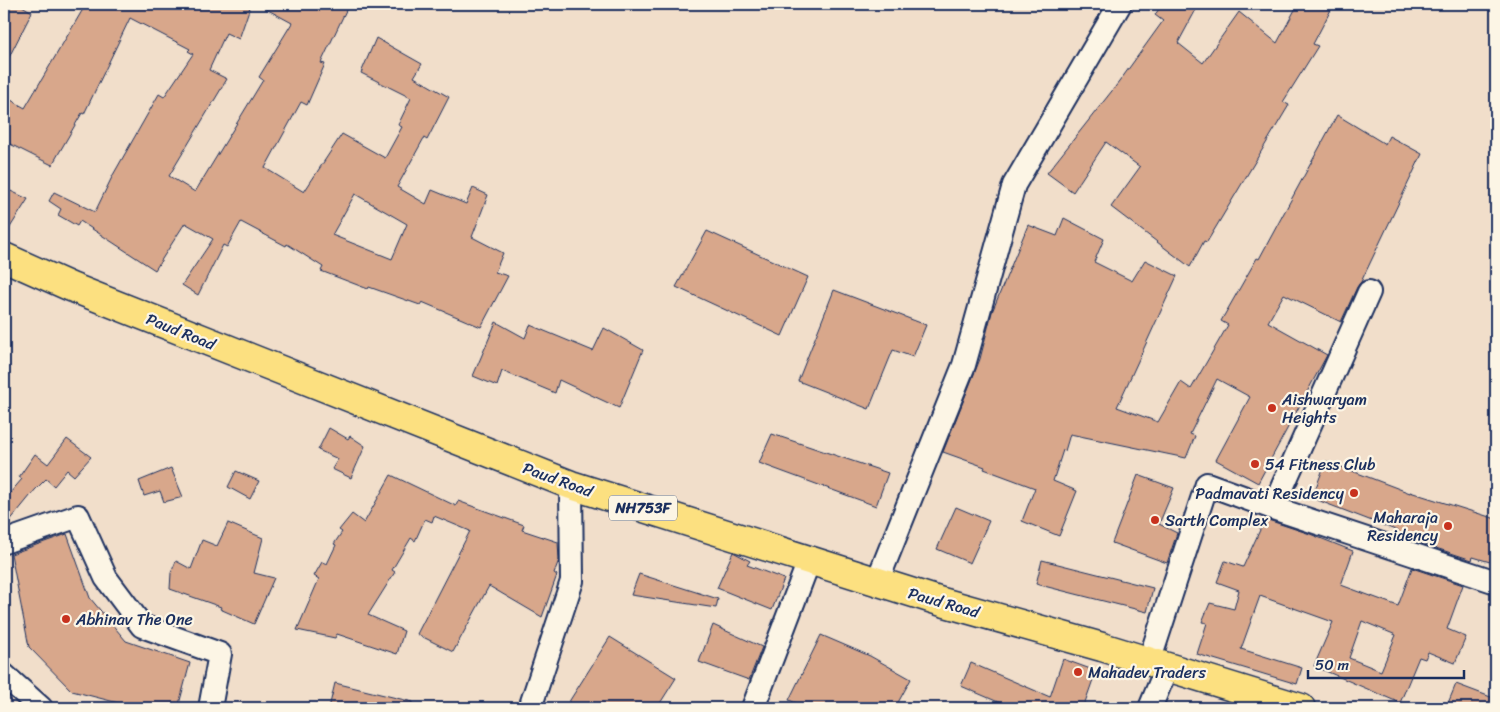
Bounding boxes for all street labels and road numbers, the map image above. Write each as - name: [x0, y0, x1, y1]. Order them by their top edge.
- street label: Paud Road: [142, 304, 222, 359]
- street label: Paud Road: [519, 453, 599, 506]
- road number: NH753F: [609, 496, 677, 520]
- street label: Paud Road: [905, 578, 984, 627]

